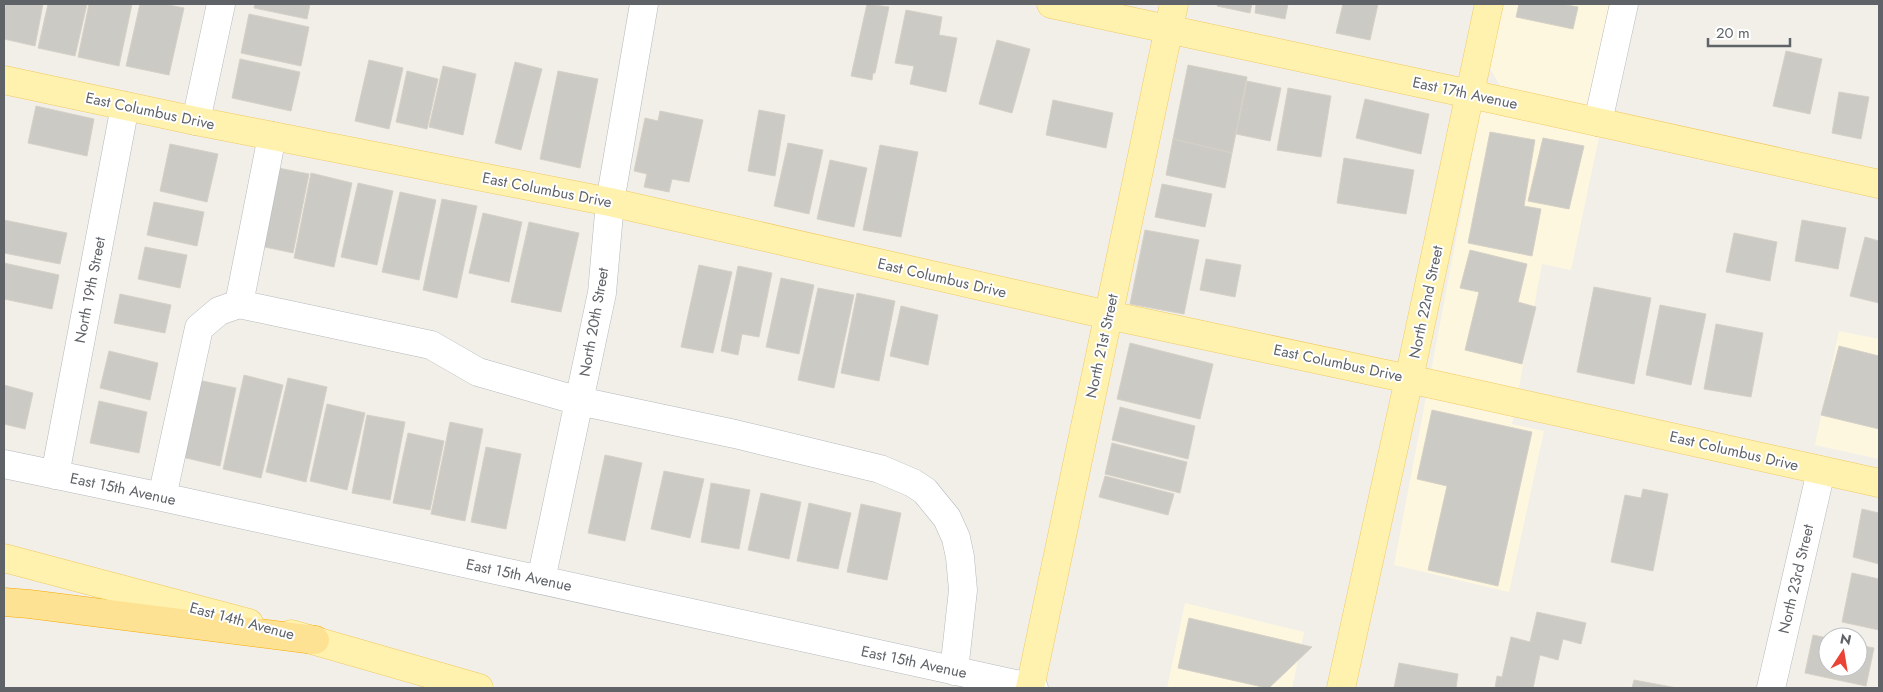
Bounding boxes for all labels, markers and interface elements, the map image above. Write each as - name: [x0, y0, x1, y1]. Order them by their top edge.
- scale bar: [1708, 15, 1790, 47]
- text: 20 m: [1716, 22, 1750, 44]
- street label: East 17th Avenue: [1410, 71, 1520, 115]
- street label: East Columbus Drive: [83, 87, 217, 135]
- street label: East Columbus Drive: [480, 167, 614, 213]
- street label: North 19th Street: [69, 234, 111, 345]
- street label: North 22nd Street: [1403, 243, 1449, 360]
- street label: East Columbus Drive: [875, 253, 1009, 304]
- street label: North 20th Street: [574, 265, 614, 378]
- street label: North 21st Street: [1080, 291, 1124, 400]
- street label: East Columbus Drive: [1271, 339, 1405, 387]
- street label: East Columbus Drive: [1667, 426, 1801, 477]
- street label: East 15th Avenue: [68, 467, 178, 511]
- street label: North 23rd Street: [1773, 522, 1819, 636]
- street label: East 15th Avenue: [464, 553, 574, 597]
- street label: East 14th Avenue: [187, 596, 297, 646]
- north arrow: [1818, 627, 1868, 677]
- text: N: [1838, 628, 1853, 650]
- street label: East 15th Avenue: [859, 640, 969, 684]

